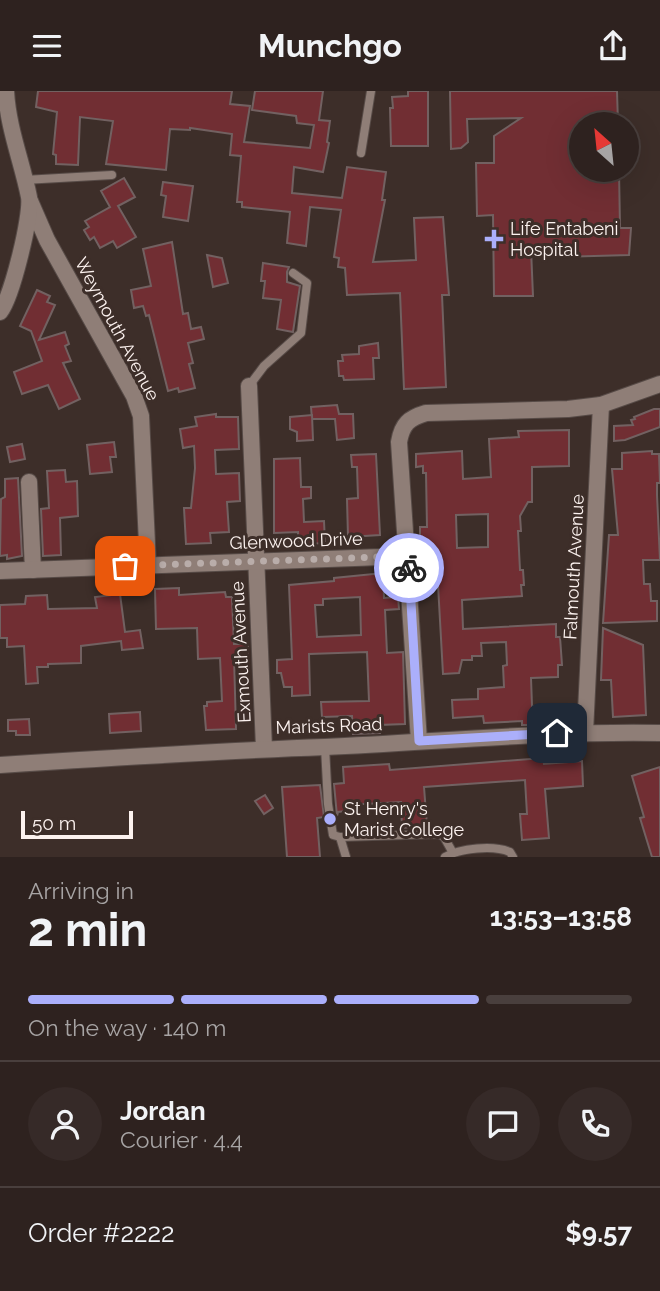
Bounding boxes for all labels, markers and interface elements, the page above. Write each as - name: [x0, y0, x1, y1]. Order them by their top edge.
- icon: menu: [28, 27, 66, 65]
- text: Munchgo: [258, 27, 402, 64]
- icon: share: [594, 27, 632, 65]
- north arrow: [569, 112, 639, 182]
- map controls: [569, 112, 639, 182]
- place label: Life Entabeni Hospital: [510, 218, 618, 260]
- marker: Life Entabeni Hospital: [484, 229, 504, 249]
- street label: Weymouth Avenue: [71, 253, 164, 404]
- street label: Falmouth Avenue: [559, 493, 588, 640]
- street label: Glenwood Drive: [229, 528, 363, 553]
- courier: [374, 533, 444, 603]
- pin: [95, 536, 155, 596]
- icon: bag: [106, 547, 144, 585]
- icon: bike: [390, 549, 428, 587]
- street label: Exmouth Avenue: [226, 580, 255, 723]
- pin: [527, 703, 587, 763]
- street label: Marists Road: [275, 713, 383, 738]
- icon: home: [538, 714, 576, 752]
- place label: St Henry's Marist College: [344, 798, 465, 840]
- scale bar: [21, 808, 133, 840]
- marker: St Henry's Marist College: [322, 811, 338, 827]
- text: 50 m: [32, 812, 76, 834]
- text: Arriving in: [28, 877, 134, 904]
- text: 13:53–13:58: [490, 902, 632, 932]
- text: 2 min: [28, 903, 147, 957]
- text: On the way · 140 m: [28, 1014, 226, 1041]
- button: person: [28, 1087, 102, 1161]
- button: chat: [466, 1087, 540, 1161]
- button: phone: [558, 1087, 632, 1161]
- text: Jordan: [120, 1096, 206, 1126]
- text: Courier · 4.4: [120, 1126, 243, 1153]
- text: Order #2222: [28, 1218, 175, 1248]
- text: $9.57: [565, 1218, 632, 1248]

